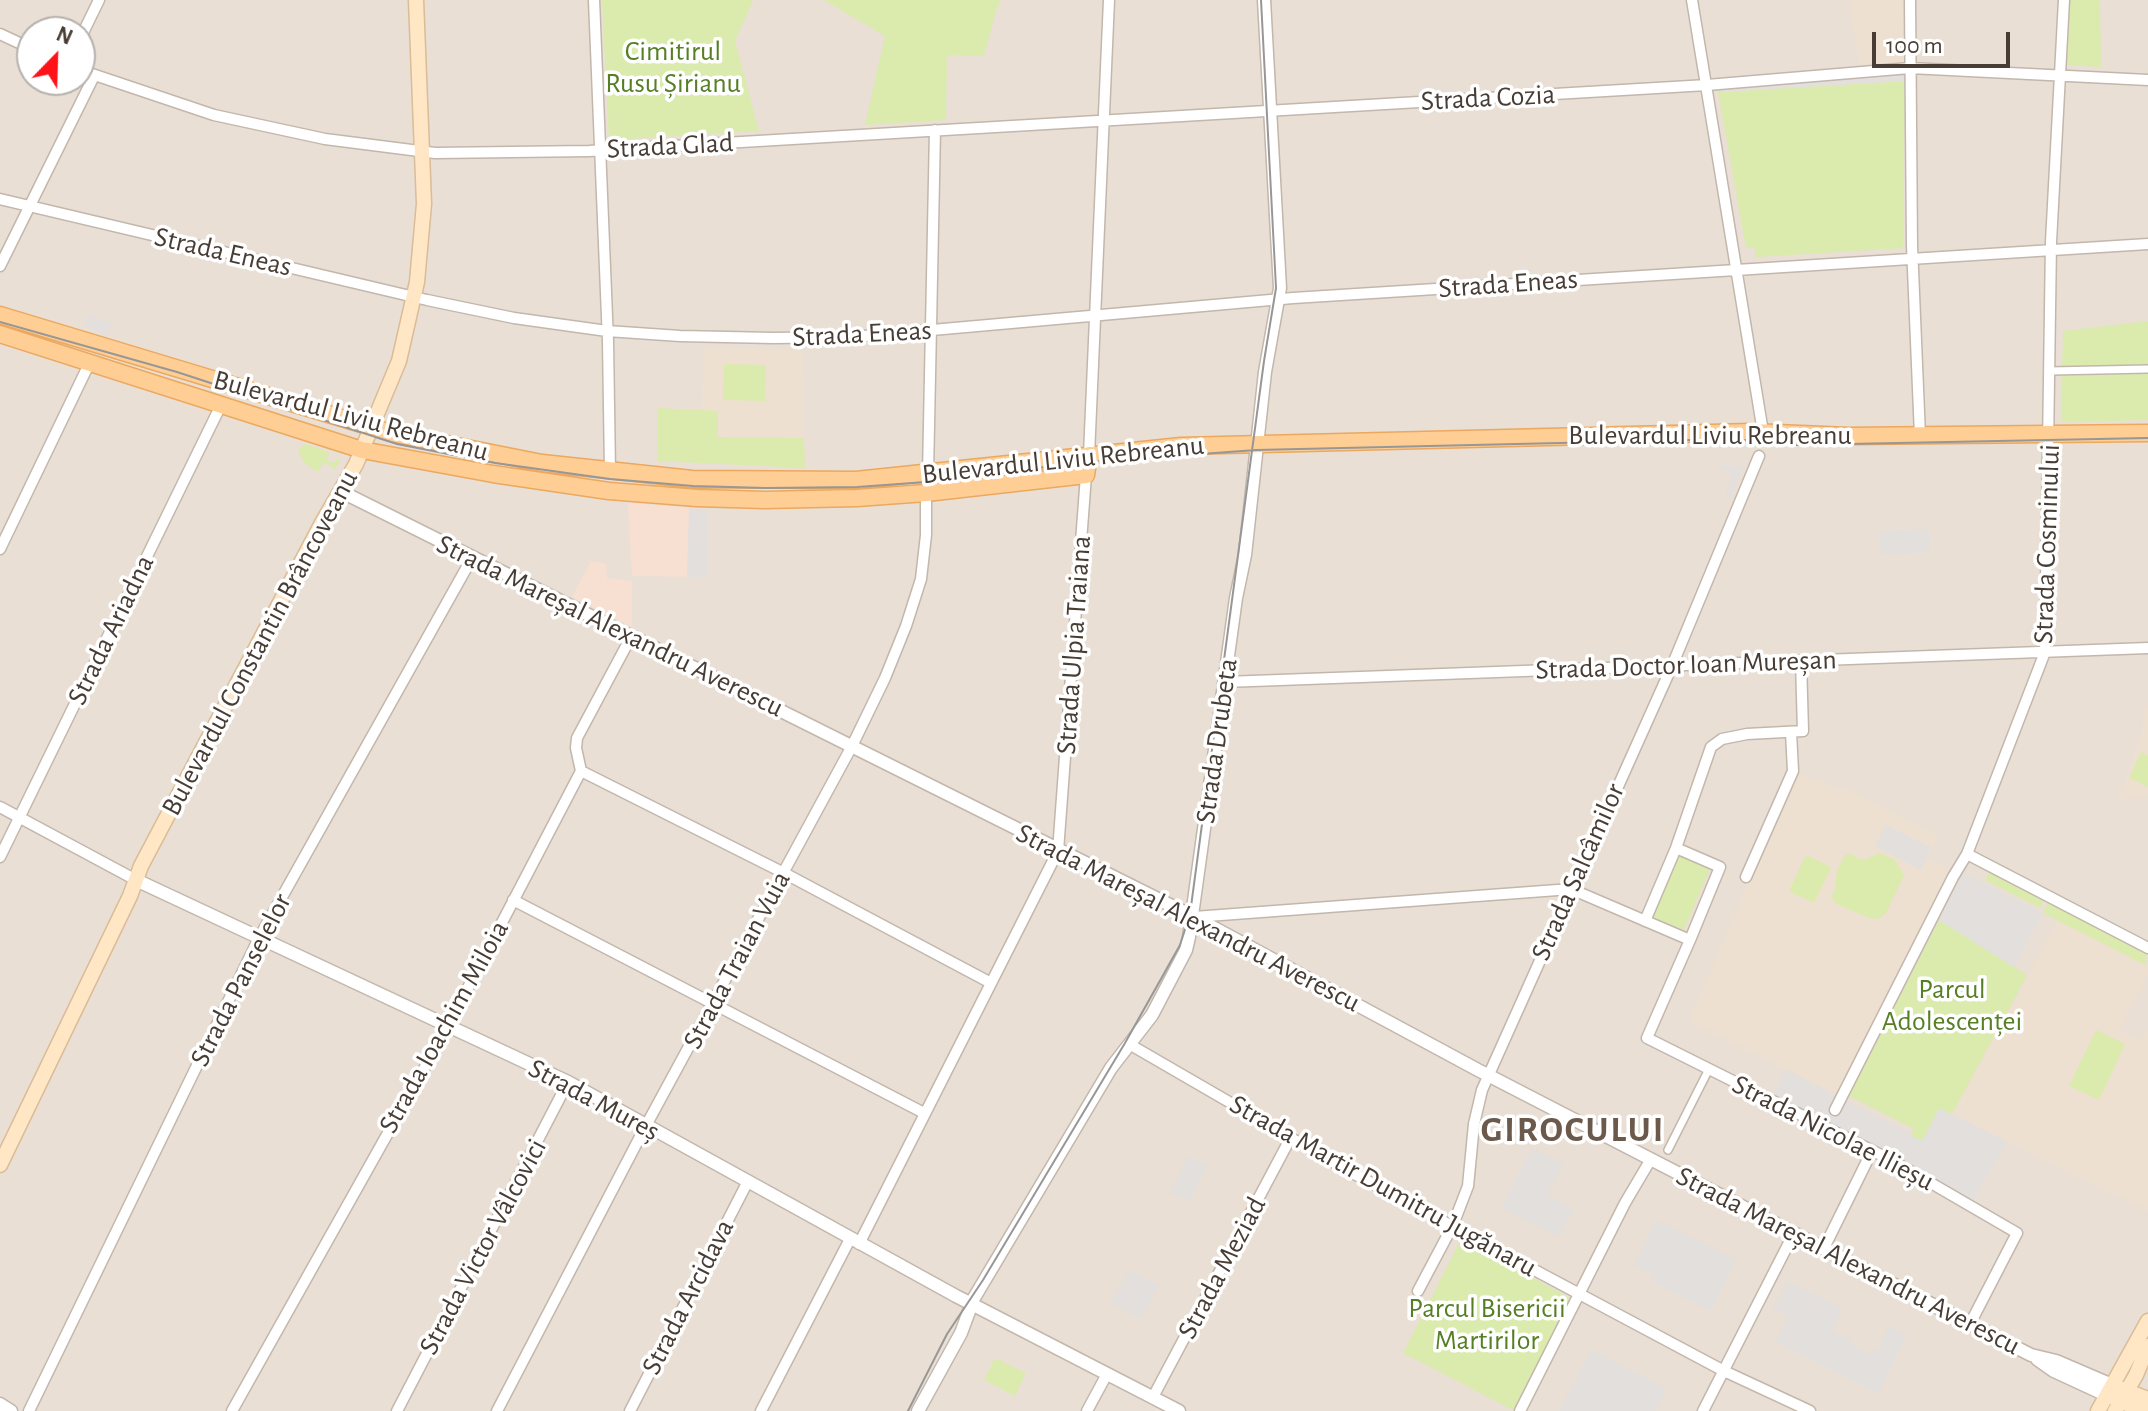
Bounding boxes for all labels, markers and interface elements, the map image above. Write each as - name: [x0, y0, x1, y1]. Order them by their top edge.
- north arrow: [16, 16, 96, 96]
- scale bar: [1876, 16, 2014, 66]
- text: N: [53, 23, 76, 49]
- text: 100 m: [1886, 34, 1943, 58]
- park label: Cimitirul Rusu Șirianu: [605, 35, 741, 101]
- street label: Strada Cozia: [1420, 78, 1556, 118]
- street label: Strada Glad: [606, 126, 734, 166]
- street label: Strada Eneas: [151, 220, 295, 284]
- street label: Strada Eneas: [1437, 262, 1579, 306]
- street label: Strada Eneas: [791, 314, 933, 354]
- street label: Bulevardul Liviu Rebreanu: [210, 363, 492, 469]
- street label: Bulevardul Liviu Rebreanu: [1568, 419, 1852, 453]
- street label: Bulevardul Liviu Rebreanu: [920, 428, 1206, 492]
- street label: Strada Cosminului: [2027, 444, 2067, 644]
- street label: Bulevardul Constantin Brâncoveanu: [155, 465, 365, 821]
- street label: Strada Mareșal Alexandru Averescu: [431, 527, 789, 725]
- street label: Strada Ulpia Traiana: [1050, 534, 1098, 756]
- street label: Strada Ariadna: [60, 550, 162, 710]
- street label: Strada Doctor Ioan Mureșan: [1535, 643, 1837, 687]
- street label: Strada Drubeta: [1189, 656, 1245, 826]
- street label: Strada Salcâmilor: [1524, 778, 1632, 966]
- street label: Strada Mareșal Alexandru Averescu: [1010, 816, 1366, 1020]
- street label: Strada Traian Vuia: [676, 865, 798, 1055]
- street label: Strada Panselelor: [183, 888, 299, 1072]
- street label: Strada Ioachim Miloia: [372, 915, 516, 1139]
- park label: Parcul Adolescenței: [1882, 973, 2022, 1039]
- street label: Strada Mureș: [523, 1051, 665, 1149]
- street label: Strada Nicolae Ilieșu: [1726, 1068, 1940, 1198]
- street label: Strada Martir Dumitru Jugănaru: [1224, 1087, 1542, 1285]
- district label: GIROCULUI: [1481, 1108, 1665, 1152]
- street label: Strada Victor Vâlcovici: [412, 1133, 554, 1361]
- street label: Strada Mareșal Alexandru Averescu: [1670, 1159, 2026, 1363]
- street label: Strada Meziad: [1171, 1191, 1273, 1345]
- street label: Strada Arcidava: [634, 1214, 742, 1380]
- park label: Parcul Bisericii Martirilor: [1408, 1292, 1566, 1358]

